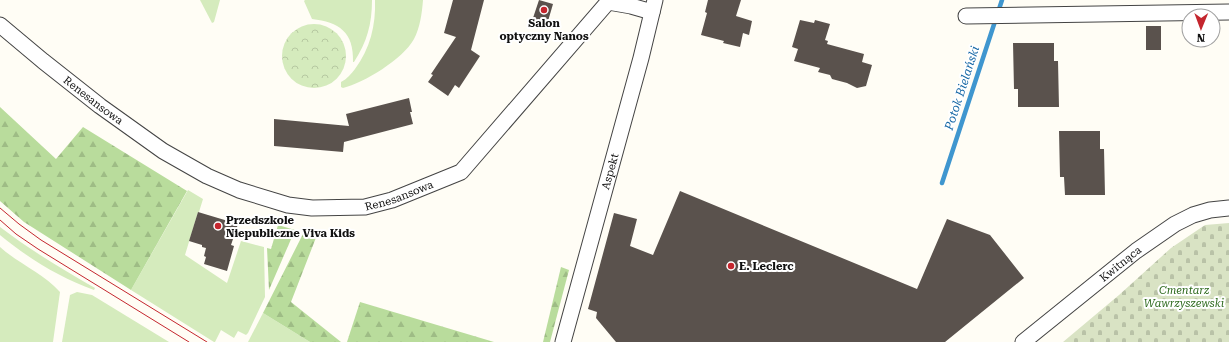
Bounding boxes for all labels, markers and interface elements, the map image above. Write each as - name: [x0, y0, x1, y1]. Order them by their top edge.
- marker: Salon optyczny Nanos: [539, 5, 549, 15]
- north arrow: [1181, 8, 1221, 48]
- place label: Salon optyczny Nanos: [499, 17, 589, 43]
- text: N: [1196, 31, 1205, 44]
- water label: Potok Bielański: [941, 44, 982, 133]
- street label: Renesansowa: [61, 74, 126, 127]
- street label: Aspekt: [599, 152, 622, 191]
- street label: Renesansowa: [364, 178, 435, 214]
- place label: Przedszkole Niepubliczne Viva Kids: [226, 214, 355, 240]
- marker: Przedszkole Niepubliczne Viva Kids: [213, 221, 223, 231]
- street label: Kwitnąca: [1097, 243, 1144, 285]
- place label: E. Leclerc: [739, 260, 794, 273]
- marker: E. Leclerc: [726, 261, 736, 271]
- park label: Cmentarz Wawrzyszewski: [1144, 284, 1225, 310]

